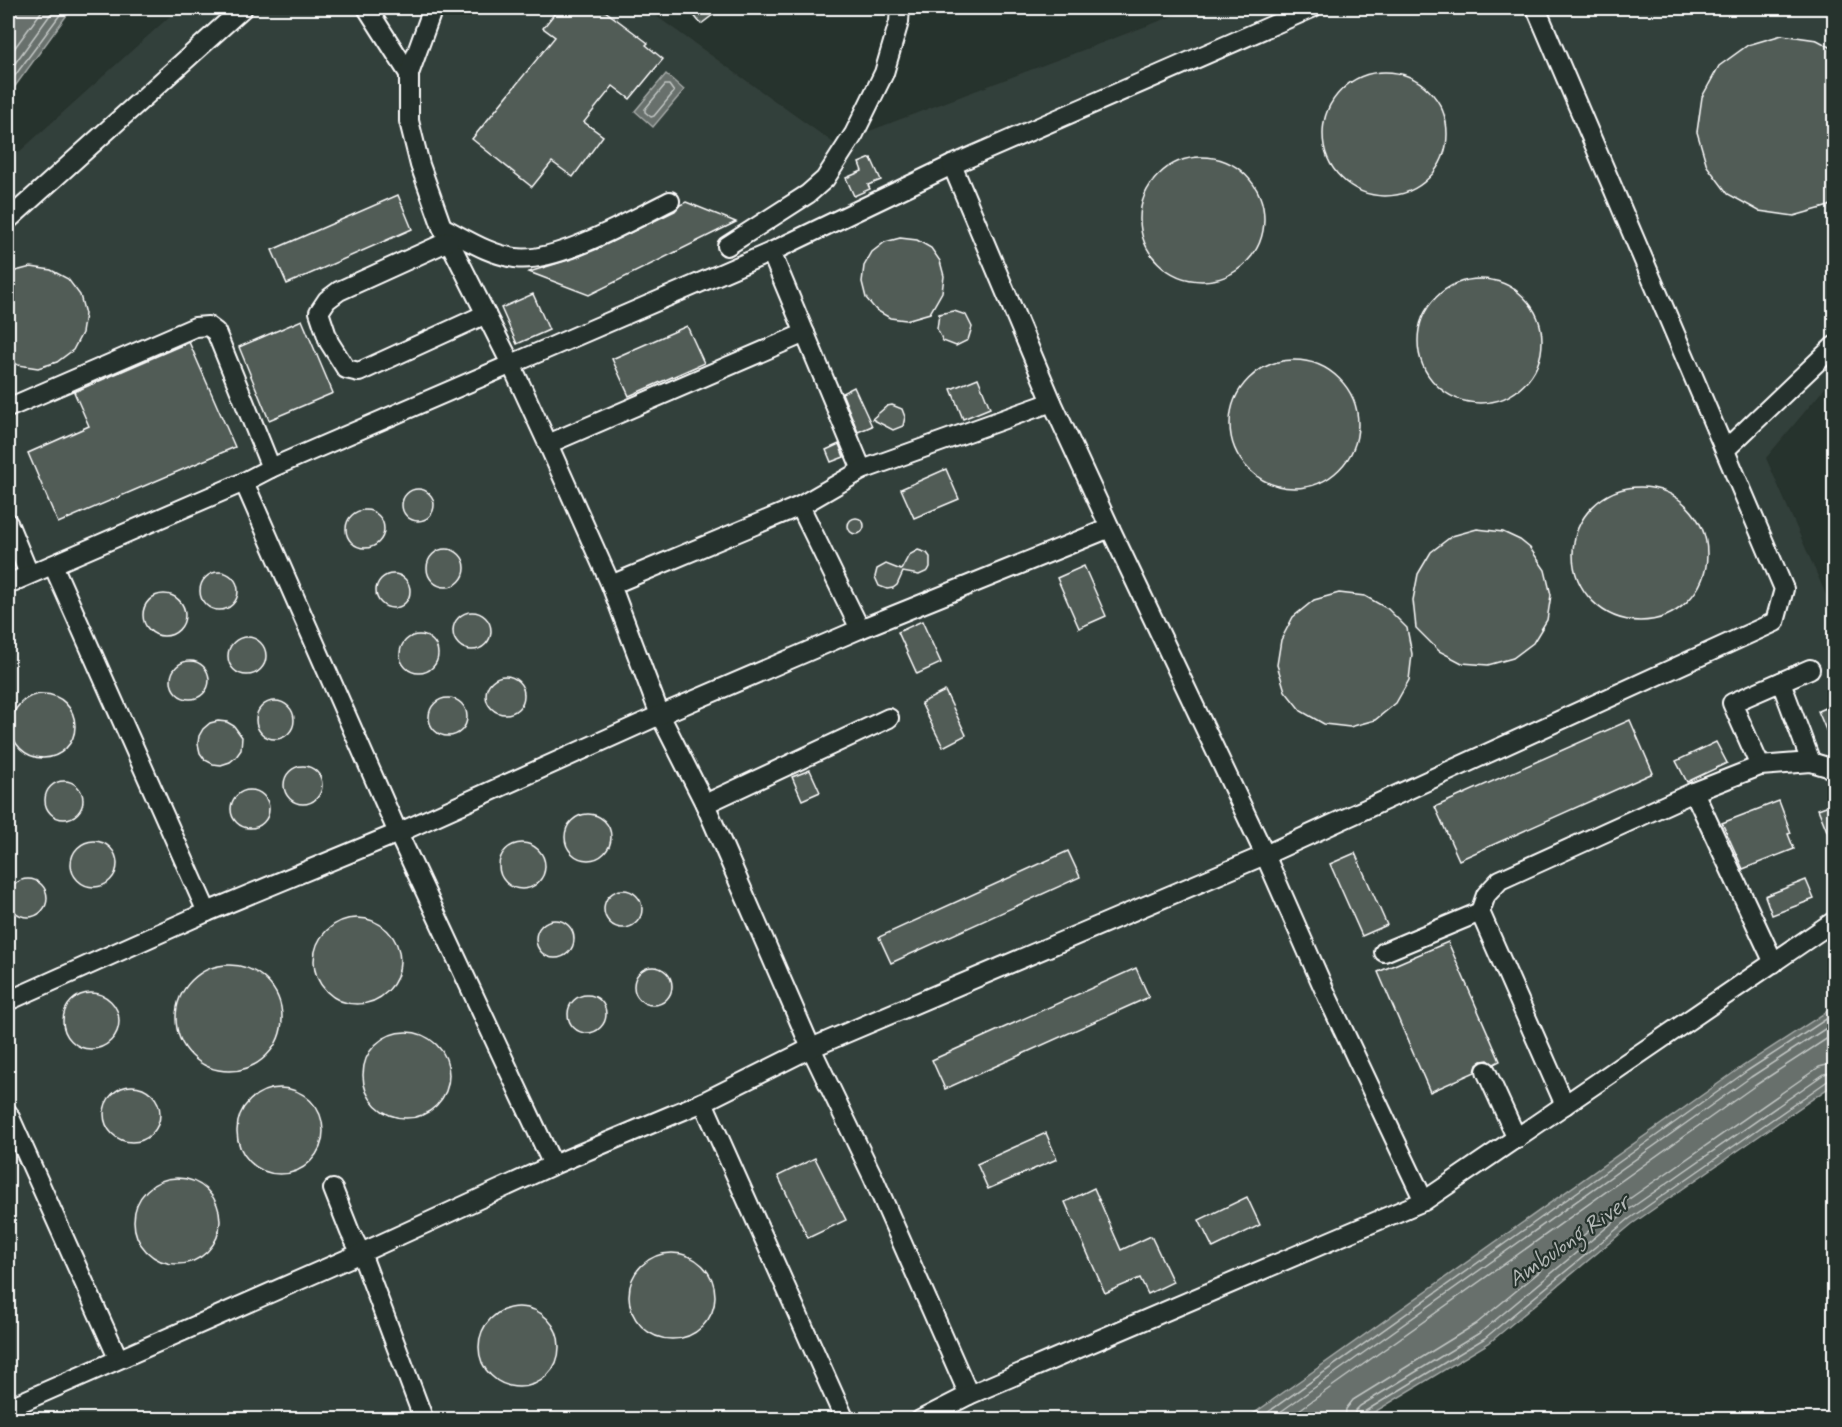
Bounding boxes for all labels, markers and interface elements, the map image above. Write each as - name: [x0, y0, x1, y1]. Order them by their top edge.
- water label: Ambulong River: [1503, 1188, 1639, 1296]

